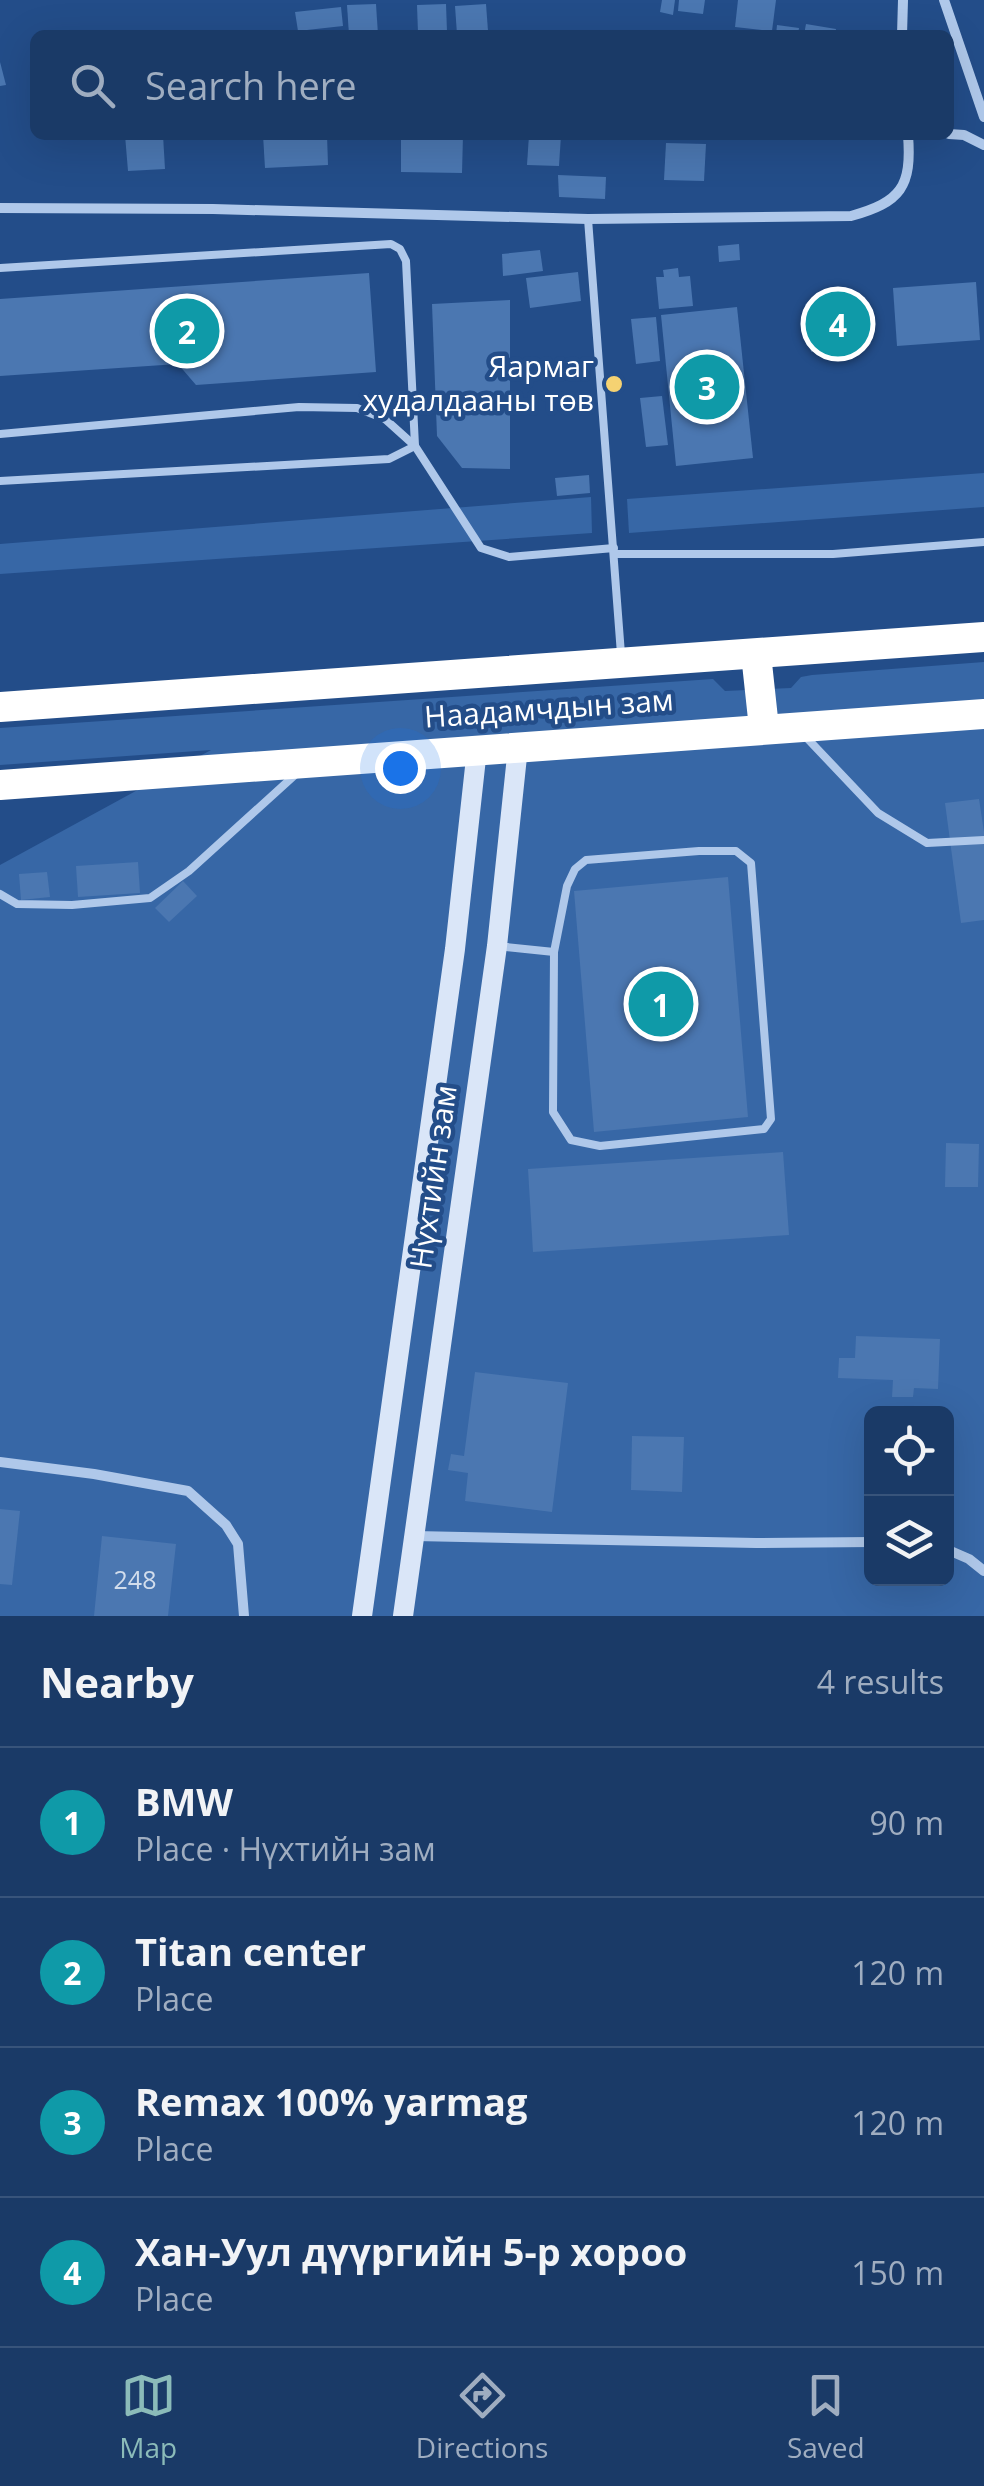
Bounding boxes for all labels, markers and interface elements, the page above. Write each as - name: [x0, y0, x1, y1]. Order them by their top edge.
- search box: [30, 30, 954, 140]
- icon: search: [65, 58, 120, 113]
- text: Search here: [145, 59, 357, 111]
- pin: 4: [806, 286, 870, 362]
- pin: 2: [154, 294, 220, 368]
- place label: Яармаг худалдааны төв: [362, 345, 594, 420]
- pin: 3: [674, 350, 740, 424]
- marker: Яармаг худалдааны төв: [603, 373, 625, 395]
- street label: Наадамчдын зам: [423, 678, 675, 737]
- your location: [375, 743, 426, 794]
- pin: 1: [628, 966, 694, 1042]
- street label: Нүхтийн зам: [399, 1082, 466, 1271]
- map controls: [864, 1406, 954, 1586]
- button: locate: [864, 1406, 954, 1496]
- button: layers: [864, 1496, 954, 1586]
- house number: 248: [114, 1562, 156, 1596]
- text: Nearby: [40, 1653, 194, 1710]
- text: 4 results: [817, 1660, 944, 1703]
- text: BMW: [135, 1775, 233, 1827]
- text: 1: [63, 1801, 82, 1844]
- text: 90 m: [869, 1801, 944, 1844]
- text: Place · Нүхтийн зам: [135, 1827, 436, 1870]
- text: Titan center: [135, 1925, 366, 1977]
- text: 2: [63, 1951, 82, 1994]
- text: 120 m: [851, 1951, 944, 1994]
- text: Place: [135, 1977, 213, 2020]
- text: Remax 100% yarmag: [135, 2075, 528, 2127]
- text: 3: [63, 2101, 82, 2144]
- text: 120 m: [851, 2101, 944, 2144]
- text: Place: [135, 2127, 213, 2170]
- text: Хан-Уул дүүргийн 5-р хороо: [135, 2225, 687, 2277]
- text: 4: [63, 2251, 82, 2294]
- text: 150 m: [851, 2251, 944, 2294]
- text: Place: [135, 2277, 213, 2320]
- tab: Map: [119, 2368, 177, 2466]
- tab: Directions: [416, 2368, 548, 2466]
- tab: Saved: [787, 2368, 865, 2466]

